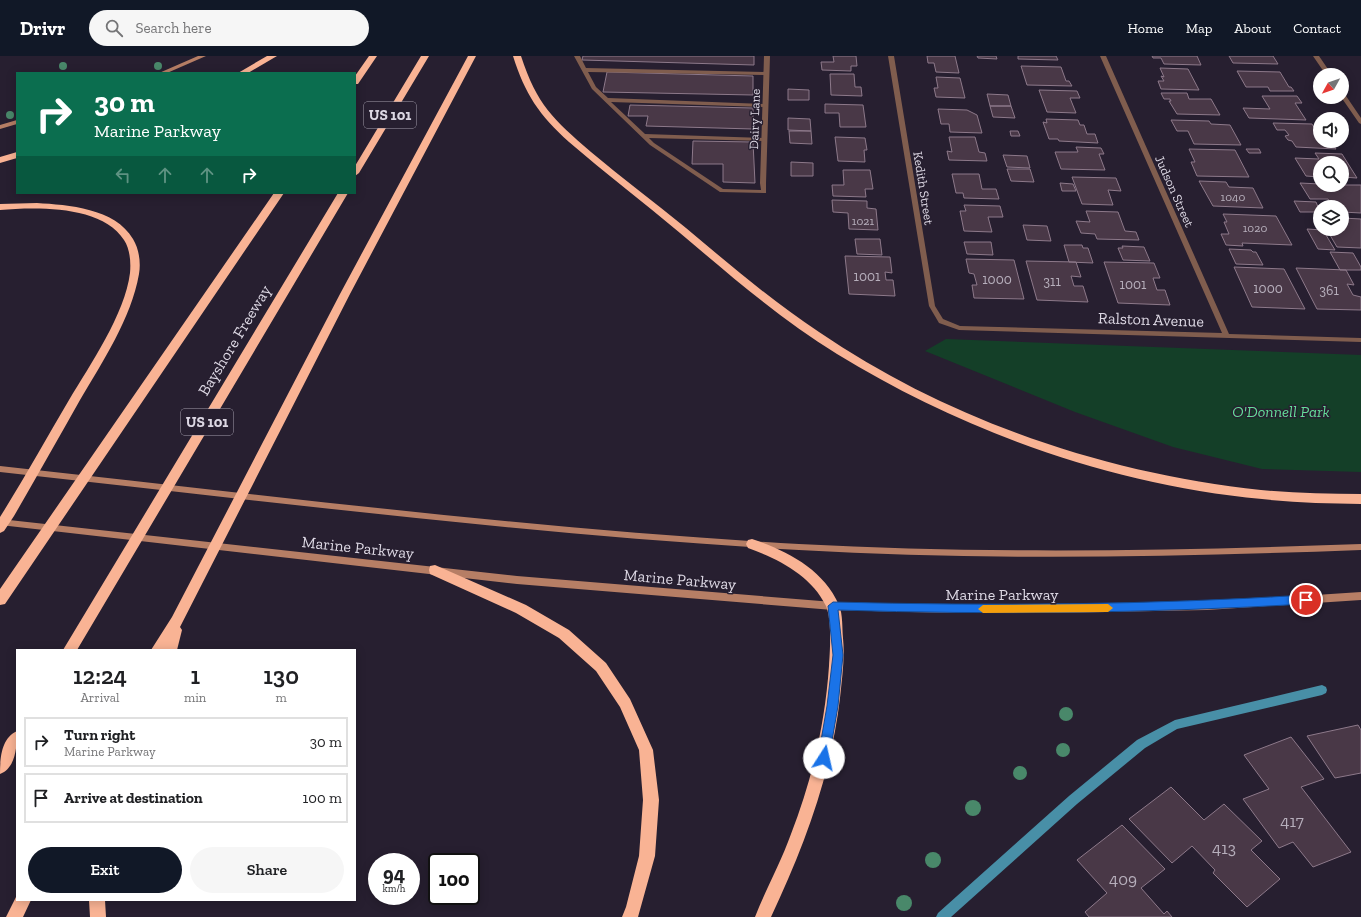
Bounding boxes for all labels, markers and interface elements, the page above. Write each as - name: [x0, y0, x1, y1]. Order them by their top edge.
- search box: [89, 10, 369, 46]
- text: Drivr: [20, 17, 65, 40]
- icon: search: [103, 17, 125, 39]
- text: Search here: [135, 19, 211, 37]
- text: Home: [1128, 20, 1164, 37]
- text: Map: [1186, 20, 1212, 37]
- text: About: [1234, 20, 1271, 37]
- text: Contact: [1293, 20, 1341, 37]
- north arrow: [1313, 68, 1349, 104]
- map controls: [1313, 68, 1349, 236]
- text: 30 m: [94, 86, 155, 119]
- icon: right: [28, 88, 80, 140]
- street label: Dairy Lane: [746, 88, 763, 150]
- road number: US 101: [364, 102, 416, 128]
- button: sound: [1313, 112, 1349, 148]
- text: Marine Parkway: [94, 120, 221, 142]
- street label: Kedith Street: [910, 150, 937, 226]
- street label: Judson Street: [1152, 153, 1197, 230]
- button: search: [1313, 156, 1349, 192]
- icon: left: [112, 164, 134, 186]
- icon: ahead: [154, 164, 176, 186]
- icon: ahead: [196, 164, 218, 186]
- icon: right: [238, 164, 260, 186]
- house number: 1040: [1221, 190, 1246, 204]
- button: layers: [1313, 200, 1349, 236]
- house number: 1021: [852, 214, 875, 228]
- house number: 1020: [1243, 221, 1267, 235]
- house number: 1001: [854, 268, 881, 285]
- house number: 1000: [982, 271, 1012, 288]
- house number: 311: [1043, 273, 1061, 290]
- house number: 1001: [1120, 276, 1147, 293]
- house number: 1000: [1253, 280, 1283, 297]
- street label: Bayshore Freeway: [194, 281, 275, 399]
- house number: 361: [1319, 282, 1339, 299]
- street label: Ralston Avenue: [1098, 308, 1204, 331]
- park label: O'Donnell Park: [1232, 402, 1330, 421]
- road number: US 101: [181, 409, 233, 435]
- street label: Marine Parkway: [301, 532, 416, 563]
- street label: Marine Parkway: [623, 565, 738, 594]
- pin: [1289, 583, 1323, 617]
- street label: Marine Parkway: [946, 585, 1059, 604]
- icon: arrive: [1295, 589, 1317, 611]
- text: 12:24: [73, 661, 127, 690]
- text: 1: [190, 661, 200, 690]
- text: 130: [263, 661, 299, 690]
- text: Arrival: [80, 690, 120, 705]
- text: min: [184, 690, 206, 705]
- text: m: [276, 690, 287, 705]
- text: Turn right: [64, 726, 135, 744]
- icon: right: [30, 731, 52, 753]
- text: 30 m: [310, 733, 342, 751]
- position arrow: [803, 737, 845, 779]
- text: Marine Parkway: [64, 744, 156, 759]
- icon: arrive: [30, 787, 52, 809]
- text: Arrive at destination: [64, 789, 203, 807]
- text: 100 m: [303, 789, 342, 807]
- house number: 417: [1280, 811, 1304, 831]
- house number: 413: [1212, 838, 1236, 858]
- button: Exit: [28, 847, 182, 893]
- button: Share: [190, 847, 344, 893]
- speed limit sign: 100: [428, 853, 480, 905]
- text: 94: [383, 862, 405, 886]
- house number: 409: [1109, 869, 1137, 889]
- text: km/h: [383, 883, 405, 895]

